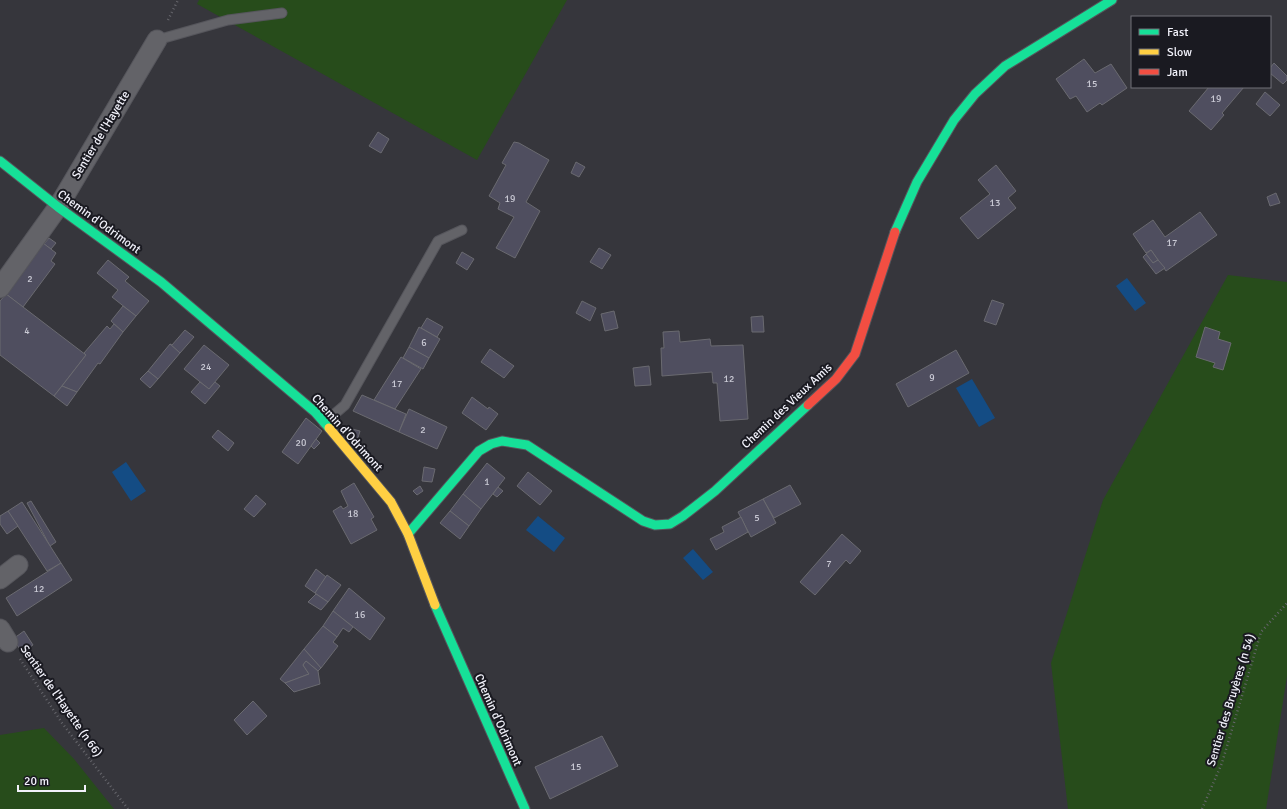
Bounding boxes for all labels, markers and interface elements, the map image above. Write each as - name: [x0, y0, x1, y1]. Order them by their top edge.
- legend: [1131, 16, 1271, 88]
- text: Fast: [1167, 25, 1188, 40]
- text: Slow: [1167, 45, 1192, 60]
- text: Jam: [1167, 65, 1188, 80]
- house number: 15: [1087, 78, 1097, 90]
- street label: Sentier de l'Hayette: [69, 88, 133, 182]
- house number: 19: [1211, 93, 1221, 105]
- street label: Chemin d'Odrimont: [54, 187, 144, 257]
- house number: 19: [505, 193, 515, 205]
- house number: 13: [990, 197, 1000, 209]
- house number: 17: [1167, 237, 1177, 249]
- house number: 2: [27, 273, 33, 285]
- house number: 4: [24, 325, 30, 337]
- house number: 6: [421, 337, 427, 349]
- street label: Chemin des Vieux Amis: [739, 360, 835, 452]
- house number: 24: [201, 361, 212, 373]
- house number: 9: [929, 372, 935, 384]
- house number: 12: [724, 373, 734, 385]
- house number: 17: [392, 378, 402, 390]
- street label: Chemin d'Odrimont: [308, 391, 386, 475]
- house number: 2: [420, 424, 426, 436]
- house number: 20: [296, 437, 306, 449]
- house number: 1: [484, 476, 490, 488]
- house number: 18: [348, 508, 358, 520]
- house number: 5: [754, 512, 760, 524]
- house number: 7: [826, 558, 832, 570]
- house number: 12: [34, 583, 44, 595]
- house number: 16: [355, 609, 365, 621]
- street label: Sentier des Bruyères (n 54): [1204, 632, 1258, 768]
- street label: Sentier de l'Hayette (n 66): [17, 642, 105, 760]
- street label: Chemin d'Odrimont: [471, 672, 525, 768]
- house number: 15: [571, 761, 581, 773]
- scale bar: [18, 767, 85, 793]
- text: 20 m: [24, 774, 49, 789]

